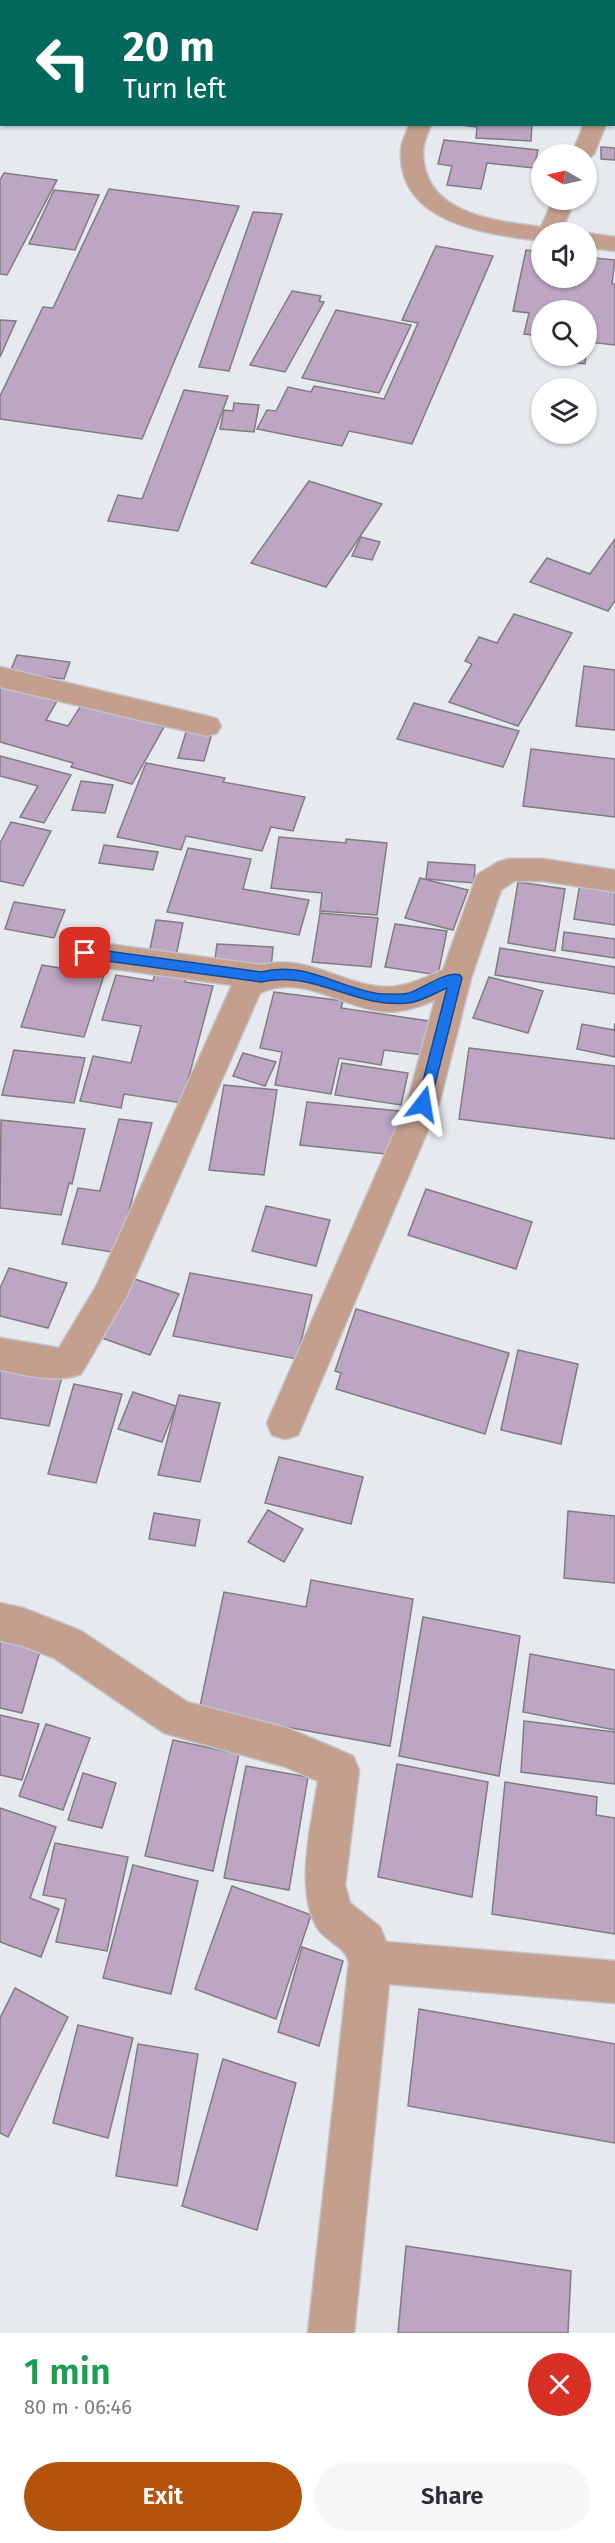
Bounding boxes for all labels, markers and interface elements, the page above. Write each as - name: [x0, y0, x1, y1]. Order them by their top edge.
- text: 20 m: [123, 22, 215, 72]
- icon: left: [24, 24, 102, 102]
- text: Turn left: [123, 73, 226, 105]
- north arrow: [531, 144, 597, 210]
- map controls: [531, 144, 597, 444]
- button: sound: [531, 222, 597, 288]
- button: search: [531, 300, 597, 366]
- button: layers: [531, 378, 597, 444]
- pin: [59, 927, 110, 978]
- icon: arrive: [68, 936, 101, 969]
- position arrow: [391, 1072, 455, 1136]
- text: 1 min: [24, 2350, 111, 2394]
- button: close: [528, 2353, 591, 2416]
- text: 80 m · 06:46: [24, 2395, 132, 2419]
- button: Exit: [24, 2462, 302, 2531]
- button: Share: [314, 2462, 591, 2531]

